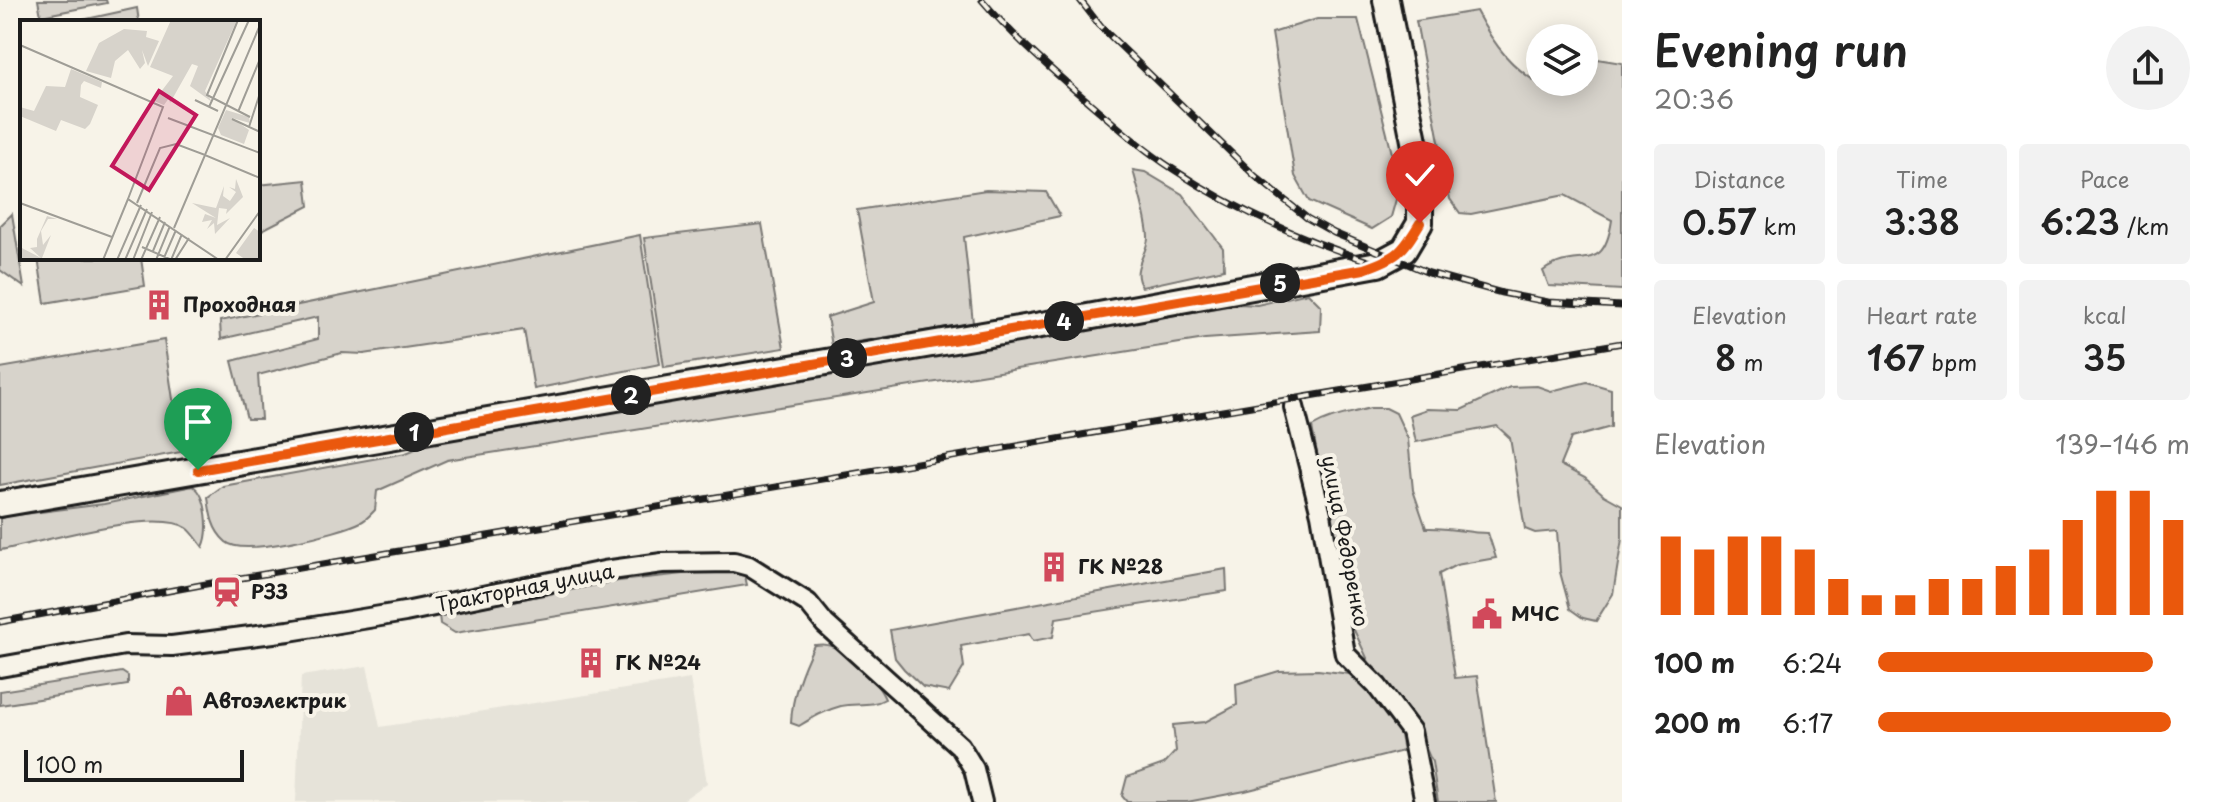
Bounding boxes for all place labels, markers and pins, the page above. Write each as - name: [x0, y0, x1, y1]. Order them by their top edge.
- pin: [1386, 141, 1454, 223]
- pin: 5: [1260, 263, 1300, 303]
- building icon: Проходная: [142, 288, 176, 322]
- place label: Проходная: [183, 289, 296, 319]
- pin: 4: [1044, 301, 1084, 341]
- pin: 3: [827, 338, 867, 378]
- pin: 2: [611, 375, 651, 415]
- pin: [164, 388, 232, 470]
- pin: 1: [394, 412, 434, 452]
- building icon: ГК №28: [1037, 550, 1071, 584]
- place label: ГК №28: [1078, 551, 1163, 581]
- station icon: РЗЗ: [210, 575, 244, 609]
- place label: РЗЗ: [251, 576, 288, 606]
- public building icon: МЧС: [1470, 597, 1504, 631]
- place label: МЧС: [1511, 598, 1559, 628]
- building icon: ГК №24: [574, 646, 608, 680]
- place label: ГК №24: [615, 647, 701, 677]
- shop icon: Автоэлектрик: [162, 684, 196, 718]
- place label: Автоэлектрик: [203, 685, 346, 715]

